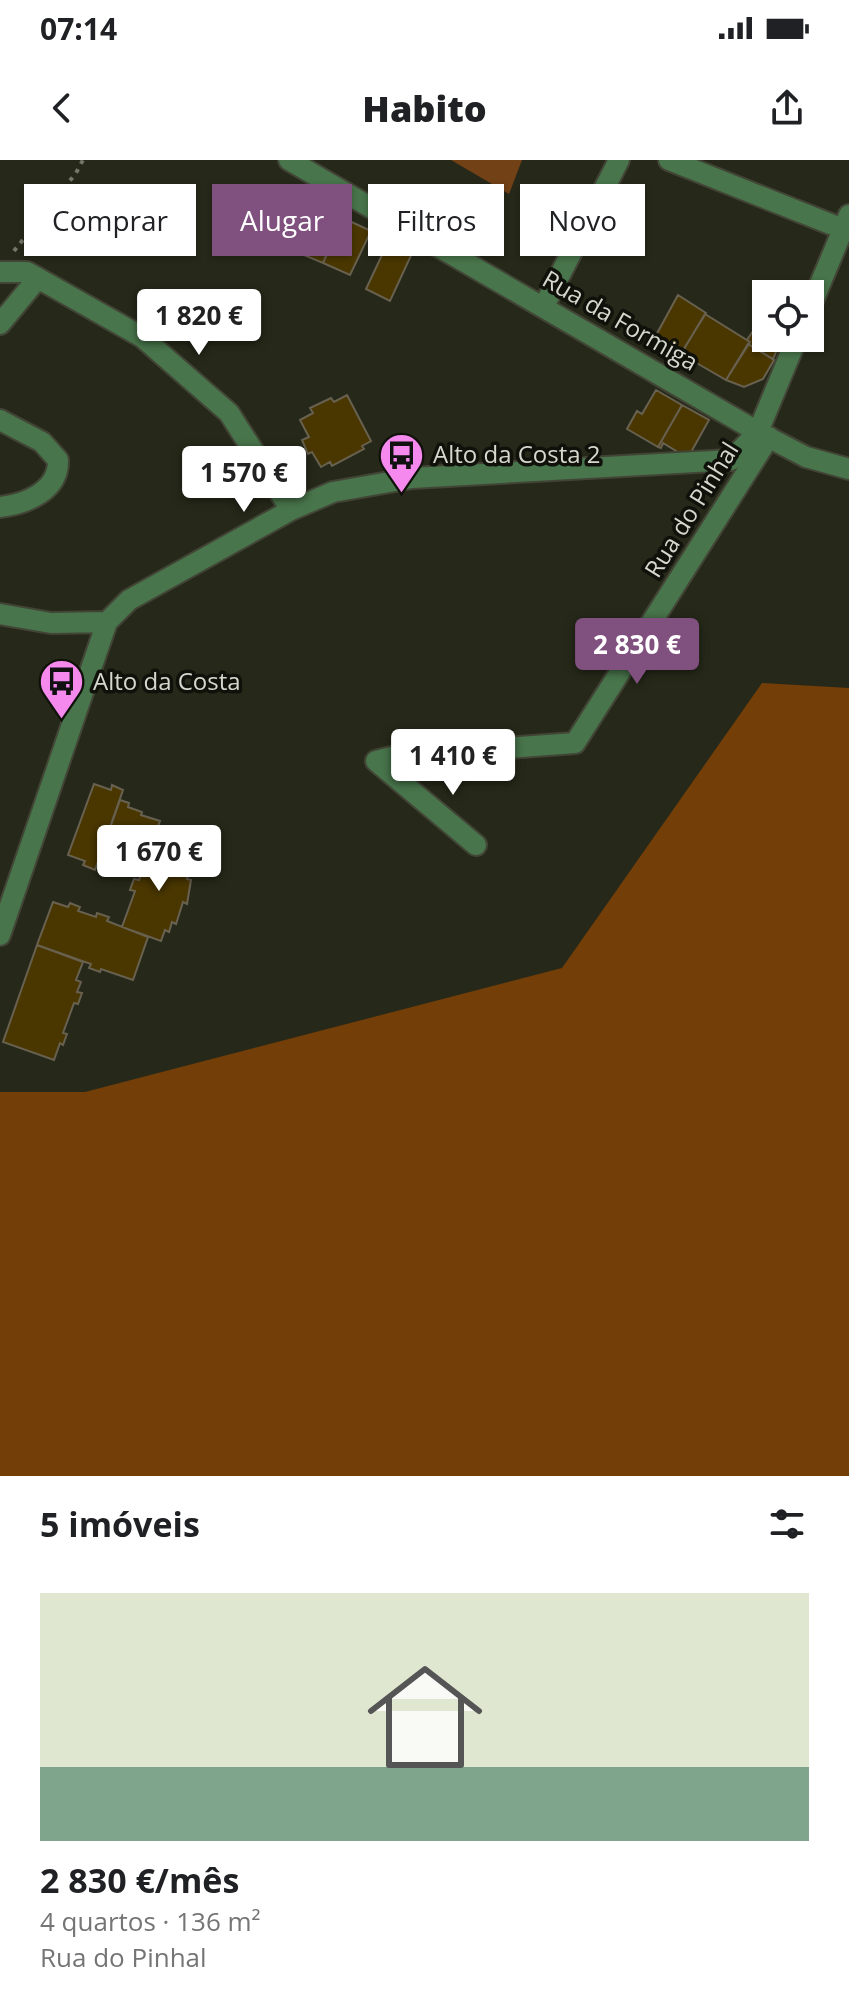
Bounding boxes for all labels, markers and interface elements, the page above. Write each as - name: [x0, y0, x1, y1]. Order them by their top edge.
- text: 07:14: [40, 8, 117, 49]
- text: Habito: [362, 84, 487, 133]
- icon: back: [40, 86, 84, 130]
- icon: share: [765, 86, 809, 130]
- chip: Comprar: [24, 184, 196, 256]
- chip: Alugar: [212, 184, 352, 256]
- chip: Filtros: [368, 184, 504, 256]
- chip: Novo: [520, 184, 645, 256]
- street label: Rua da Formiga: [537, 262, 705, 378]
- map controls: [752, 280, 824, 352]
- button: locate: [752, 280, 824, 352]
- pin: 1 820 €: [125, 289, 273, 357]
- text: 1 820 €: [155, 297, 243, 333]
- bus stop icon: Alto da Costa 2: [378, 431, 426, 494]
- street label: Rua do Pinhal: [636, 435, 745, 583]
- place label: Alto da Costa 2: [433, 437, 601, 470]
- pin: 1 570 €: [170, 446, 318, 514]
- text: 1 570 €: [200, 454, 288, 490]
- pin: 2 830 €: [563, 618, 711, 686]
- text: 2 830 €: [593, 626, 681, 662]
- bus stop icon: Alto da Costa: [38, 658, 86, 721]
- place label: Alto da Costa: [93, 664, 241, 697]
- pin: 1 410 €: [379, 729, 527, 797]
- text: 1 410 €: [409, 737, 497, 773]
- pin: 1 670 €: [85, 825, 233, 893]
- text: 1 670 €: [115, 833, 203, 869]
- text: 5 imóveis: [40, 1501, 200, 1547]
- icon: filters: [765, 1502, 809, 1546]
- icon: home: [353, 1645, 497, 1789]
- text: 2 830 €/mês: [40, 1857, 239, 1903]
- text: 4 quartos · 136 m²: [40, 1903, 261, 1939]
- text: Rua do Pinhal: [40, 1939, 207, 1975]

